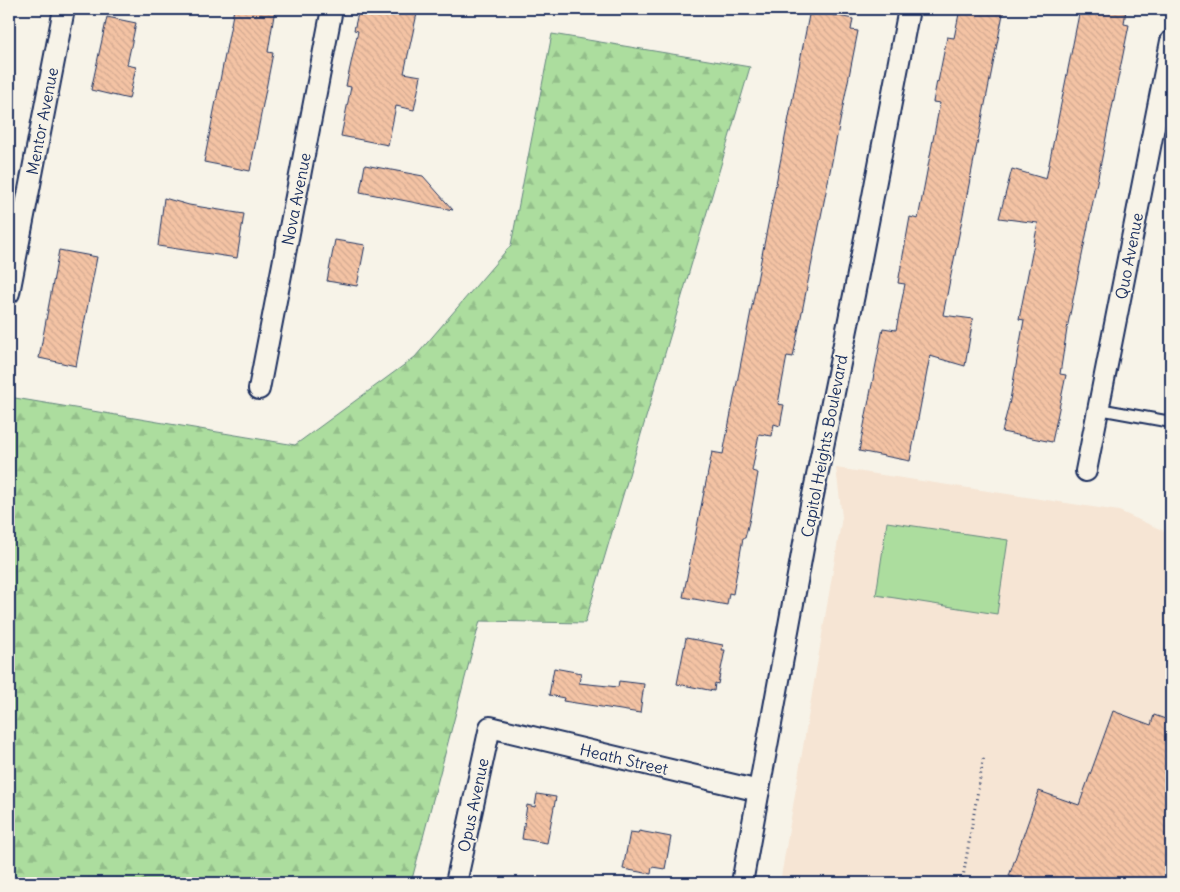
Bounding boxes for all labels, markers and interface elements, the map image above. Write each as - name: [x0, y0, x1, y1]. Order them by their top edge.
- street label: Mentor Avenue: [22, 66, 62, 176]
- street label: Nova Avenue: [277, 151, 315, 247]
- street label: Quo Avenue: [1111, 211, 1147, 301]
- street label: Capitol Heights Boulevard: [796, 353, 852, 539]
- street label: Heath Street: [578, 739, 671, 779]
- street label: Opus Avenue: [453, 756, 493, 854]

